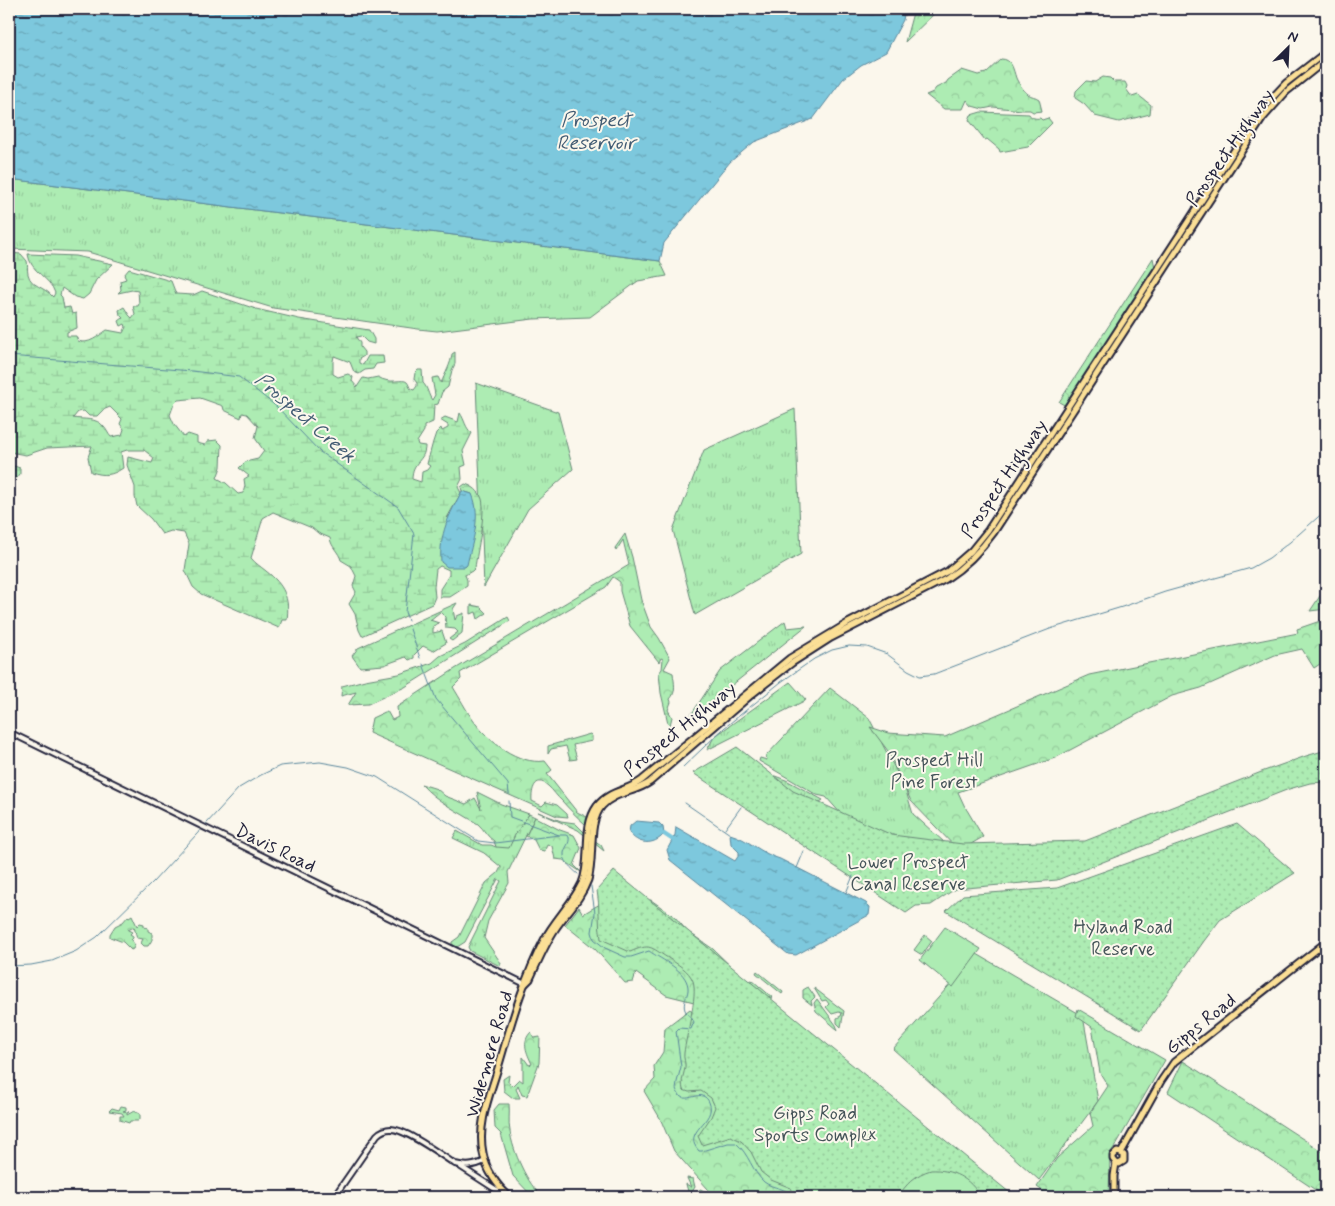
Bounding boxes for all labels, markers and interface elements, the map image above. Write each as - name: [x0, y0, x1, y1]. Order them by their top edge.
- north arrow: [1262, 22, 1312, 72]
- text: N: [1285, 27, 1301, 47]
- street label: Prospect Highway: [1180, 84, 1283, 213]
- water label: Prospect Reservoir: [557, 107, 638, 157]
- water label: Prospect Creek: [249, 367, 361, 470]
- street label: Prospect Highway: [955, 415, 1056, 545]
- street label: Prospect Highway: [618, 676, 743, 785]
- park label: Prospect Hill Pine Forest: [886, 748, 983, 795]
- street label: Davis Road: [231, 818, 320, 879]
- park label: Lower Prospect Canal Reserve: [847, 850, 969, 897]
- park label: Hyland Road Reserve: [1073, 915, 1173, 962]
- street label: Widemere Road: [459, 988, 519, 1121]
- street label: Gipps Road: [1160, 988, 1242, 1060]
- park label: Gipps Road Sports Complex: [754, 1101, 877, 1148]

